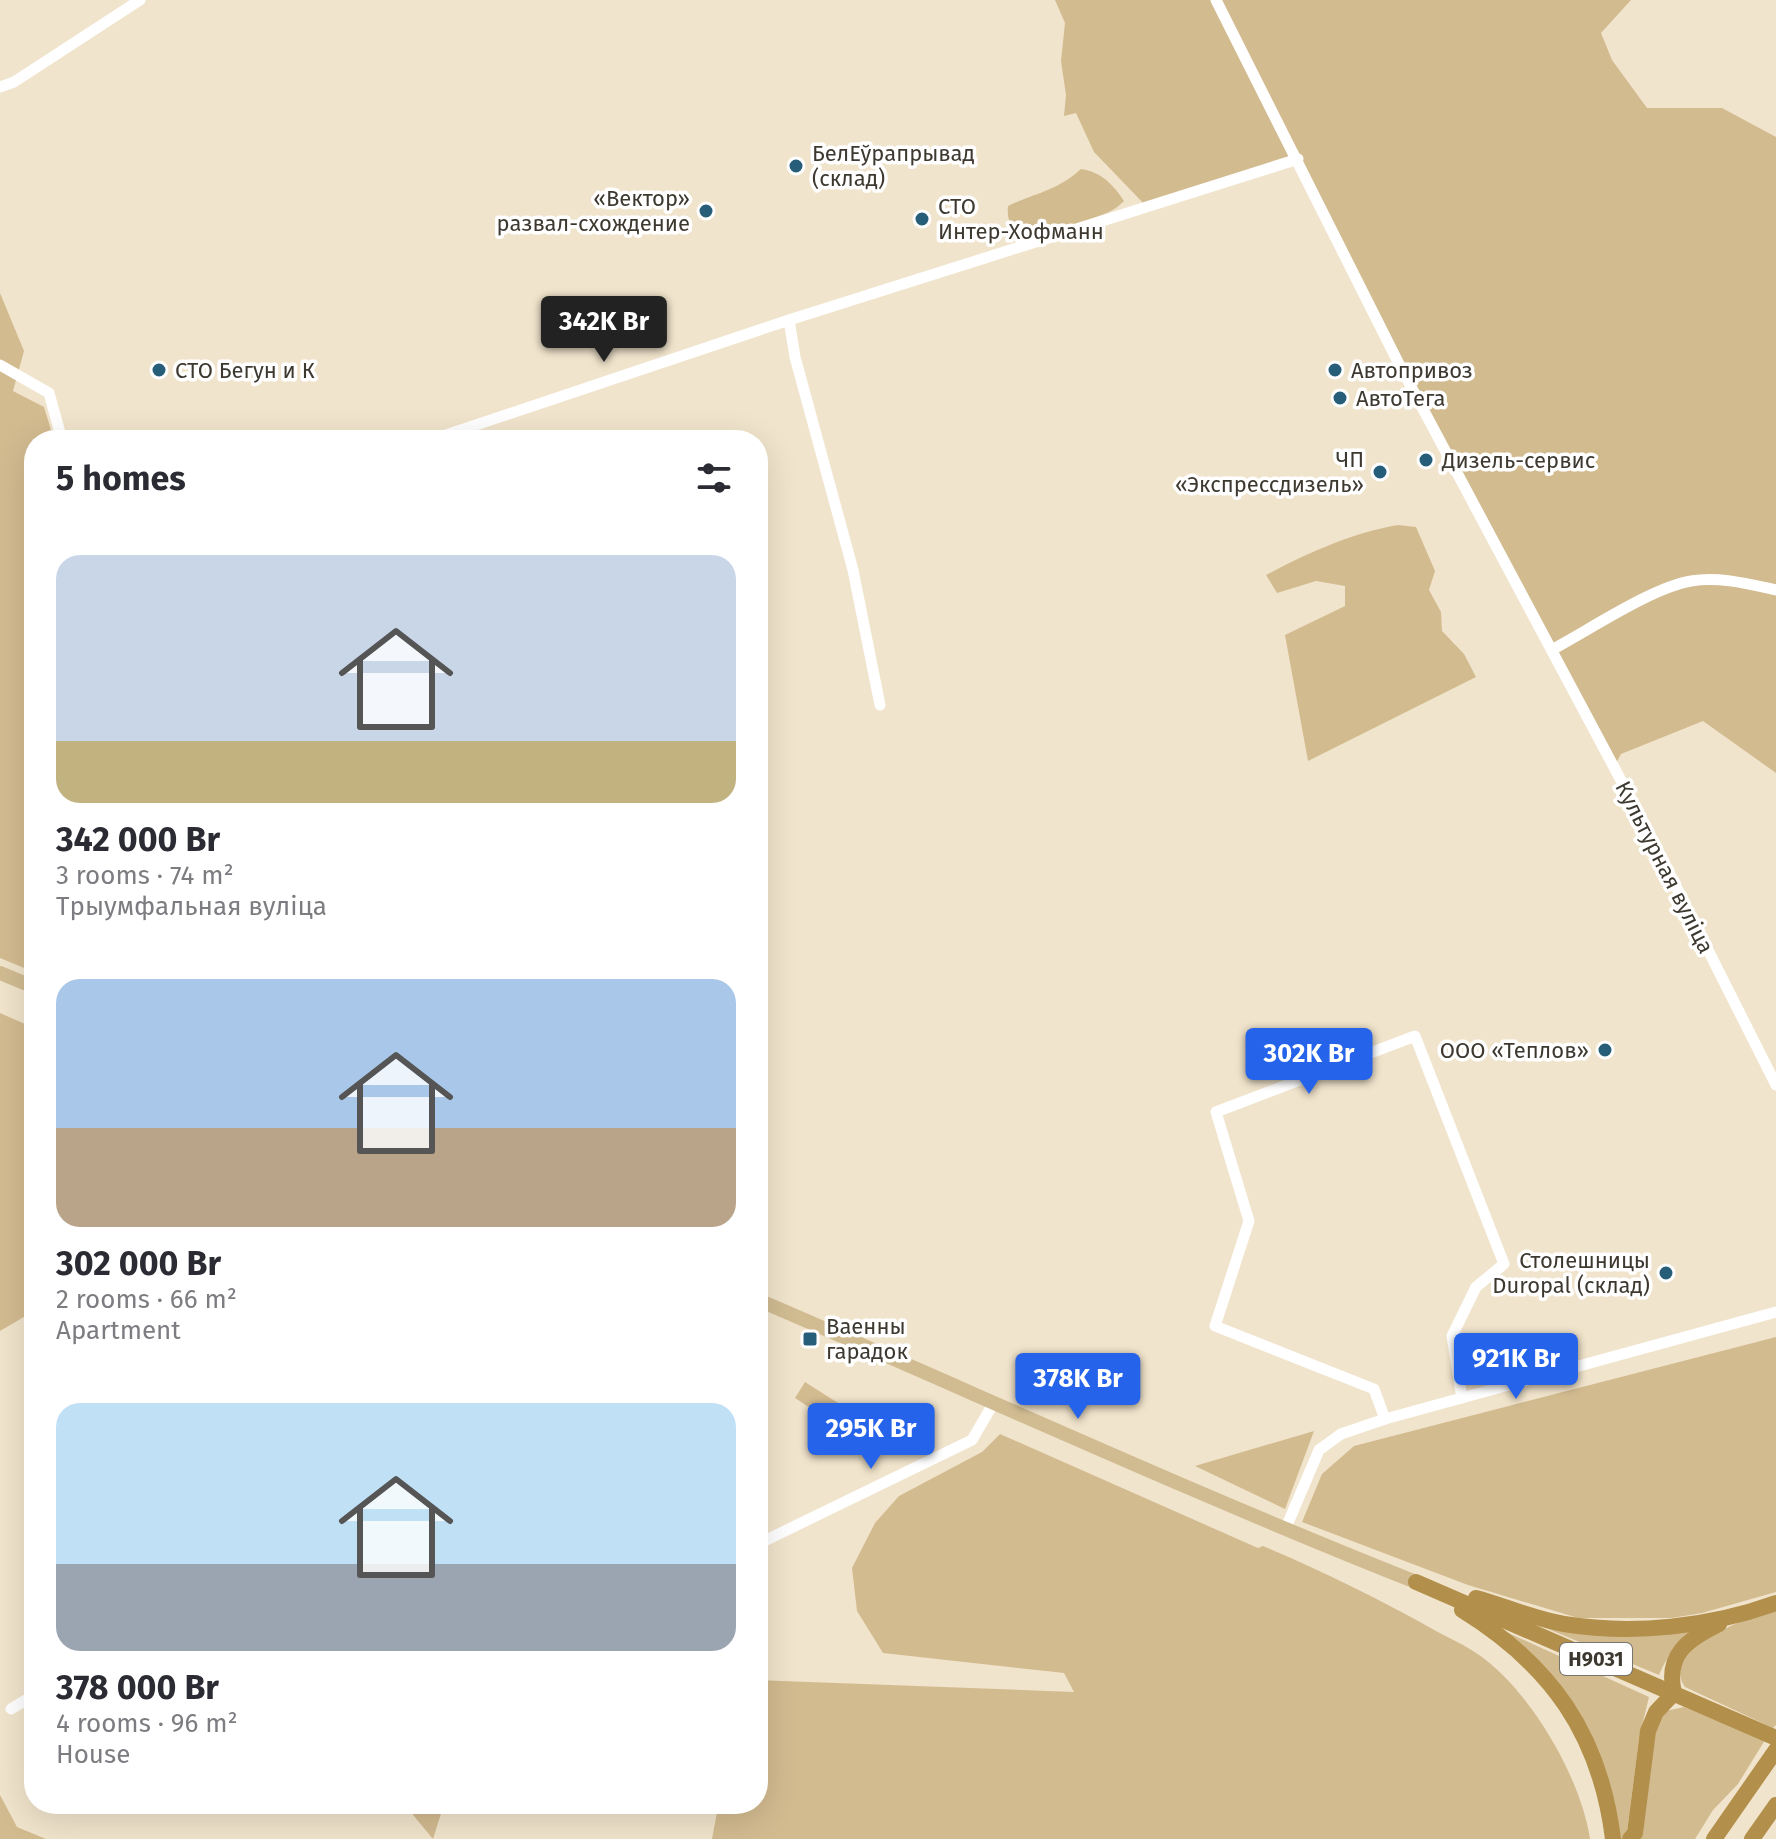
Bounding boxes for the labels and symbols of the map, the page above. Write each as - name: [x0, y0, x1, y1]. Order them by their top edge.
- place label: БелЕўрапрывад (склад): [812, 140, 975, 192]
- marker: БелЕўрапрывад (склад): [787, 157, 805, 175]
- place label: «Вектор» развал-схождение: [497, 185, 690, 237]
- place label: СТО Интер-Хофманн: [938, 193, 1104, 245]
- marker: «Вектор» развал-схождение: [697, 202, 715, 220]
- marker: СТО Интер-Хофманн: [913, 210, 931, 228]
- pin: 342K Br: [530, 296, 678, 364]
- place label: СТО Бегун и К: [175, 357, 315, 384]
- place label: Автопривоз: [1351, 357, 1473, 384]
- marker: СТО Бегун и К: [150, 361, 168, 379]
- marker: Автопривоз: [1326, 361, 1344, 379]
- place label: АвтоТега: [1356, 385, 1445, 412]
- marker: АвтоТега: [1331, 389, 1349, 407]
- place label: ЧП «Экспрессдизель»: [1175, 446, 1364, 498]
- place label: Дизель-сервис: [1441, 447, 1595, 474]
- marker: Дизель-сервис: [1417, 451, 1435, 469]
- marker: ЧП «Экспрессдизель»: [1371, 463, 1389, 481]
- street label: Культурная вуліца: [1609, 777, 1720, 958]
- pin: 302K Br: [1235, 1028, 1383, 1096]
- place label: ООО «Теплов»: [1440, 1037, 1589, 1064]
- marker: ООО «Теплов»: [1596, 1041, 1614, 1059]
- place label: Столешницы Duropal (склад): [1492, 1247, 1650, 1299]
- marker: Столешницы Duropal (склад): [1657, 1264, 1675, 1282]
- place label: Ваенны гарадок: [826, 1313, 908, 1365]
- marker: Ваенны гарадок: [801, 1330, 819, 1348]
- pin: 921K Br: [1442, 1333, 1590, 1401]
- pin: 378K Br: [1004, 1353, 1152, 1421]
- pin: 295K Br: [797, 1403, 945, 1471]
- road number: Н9031: [1560, 1643, 1632, 1675]

